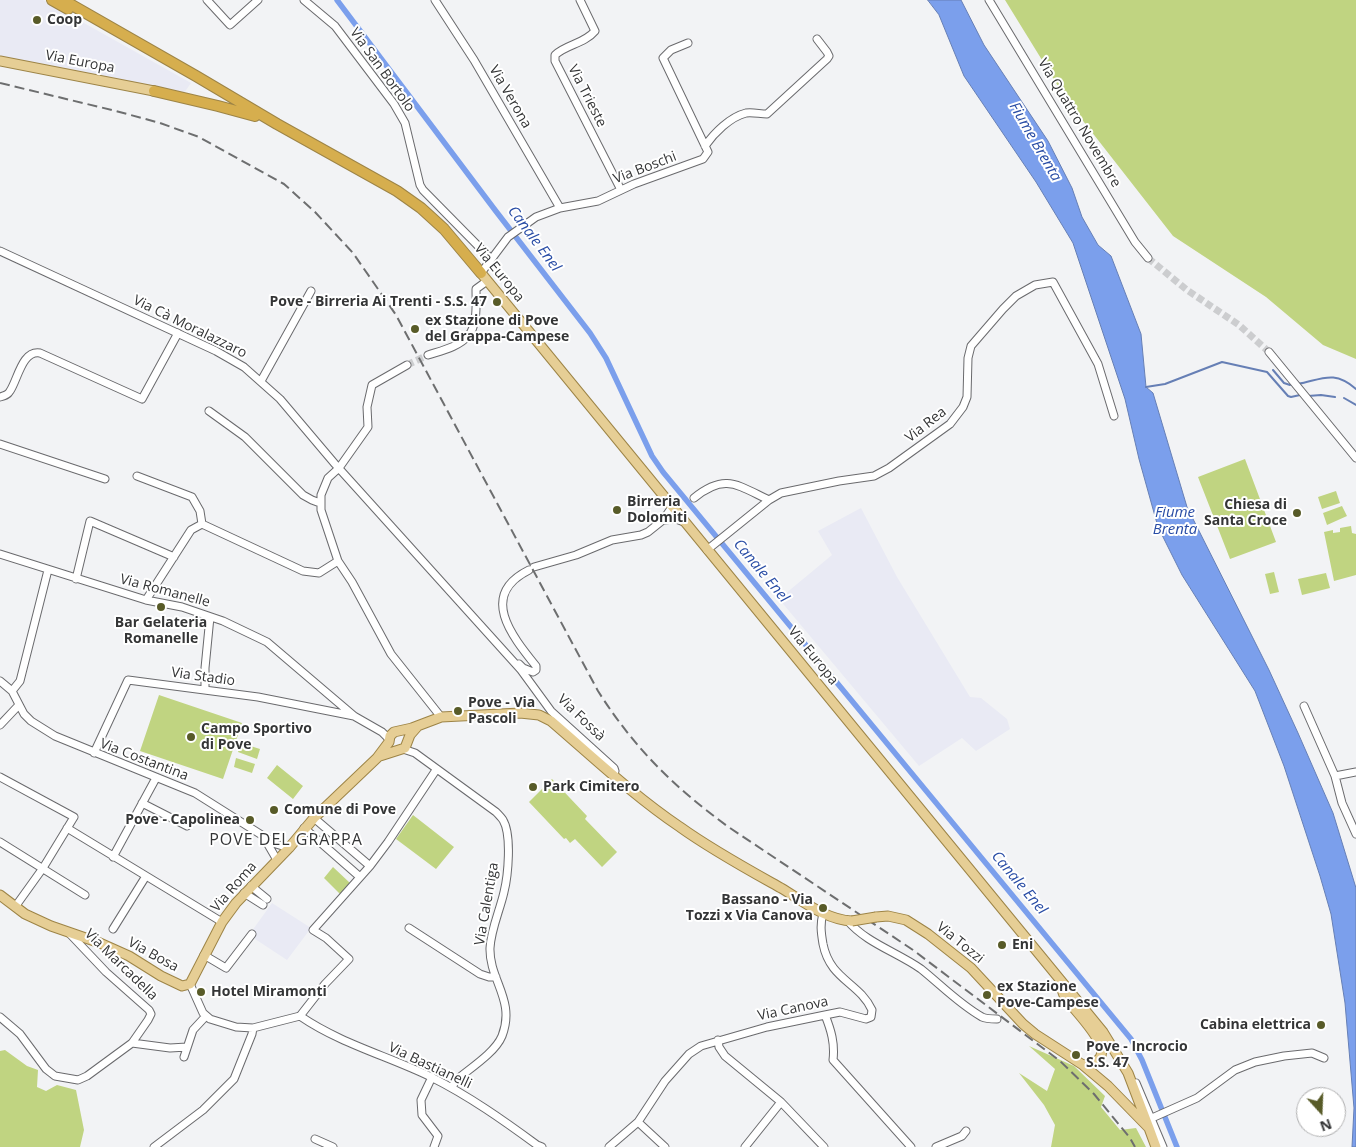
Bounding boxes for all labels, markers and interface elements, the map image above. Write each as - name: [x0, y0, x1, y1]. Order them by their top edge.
- place label: Coop: [47, 12, 82, 28]
- marker: Coop: [31, 14, 43, 26]
- street label: Via San Bortolo: [346, 25, 418, 115]
- street label: Via Europa: [44, 47, 116, 77]
- street label: Via Quattro Novembre: [1034, 56, 1124, 190]
- street label: Via Verona: [485, 62, 535, 132]
- street label: Via Trieste: [564, 62, 610, 130]
- water label: Fiume Brenta: [1005, 99, 1065, 185]
- street label: Via Boschi: [611, 148, 679, 188]
- water label: Canale Enel: [504, 203, 564, 275]
- street label: Via Europa: [470, 240, 528, 306]
- street label: Via Cà Moralazzaro: [130, 292, 250, 362]
- place label: Pove - Birreria Ai Trenti - S.S. 47: [269, 294, 487, 310]
- marker: Pove - Birreria Ai Trenti - S.S. 47: [491, 296, 503, 308]
- place label: ex Stazione di Pove del Grappa-Campese: [425, 313, 569, 346]
- marker: ex Stazione di Pove del Grappa-Campese: [409, 323, 421, 335]
- street label: Via Rea: [902, 404, 950, 446]
- place label: Birreria Dolomiti: [627, 494, 687, 526]
- place label: Chiesa di Santa Croce: [1204, 497, 1287, 530]
- marker: Birreria Dolomiti: [611, 504, 623, 516]
- water label: Fiume Brenta: [1153, 504, 1197, 539]
- marker: Chiesa di Santa Croce: [1291, 507, 1303, 519]
- water label: Canale Enel: [729, 536, 793, 606]
- street label: Via Romanelle: [118, 571, 212, 611]
- marker: Bar Gelateria Romanelle: [155, 601, 167, 613]
- place label: Bar Gelateria Romanelle: [115, 615, 207, 648]
- street label: Via Europa: [784, 623, 842, 689]
- street label: Via Stadio: [170, 664, 236, 690]
- street label: Via Fossà: [554, 691, 608, 745]
- place label: Pove - Via Pascoli: [468, 695, 535, 728]
- marker: Pove - Via Pascoli: [452, 705, 464, 717]
- place label: Campo Sportivo di Pove: [201, 721, 312, 754]
- marker: Campo Sportivo di Pove: [185, 731, 197, 743]
- street label: Via Costantina: [97, 735, 191, 785]
- place label: Park Cimitero: [543, 779, 640, 795]
- marker: Park Cimitero: [527, 781, 539, 793]
- place label: Comune di Pove: [284, 802, 396, 818]
- marker: Comune di Pove: [268, 804, 280, 816]
- place label: Pove - Capolinea: [125, 812, 240, 828]
- marker: Pove - Capolinea: [244, 814, 256, 826]
- district label: POVE DEL GRAPPA: [207, 830, 365, 850]
- water label: Canale Enel: [987, 848, 1051, 918]
- street label: Via Roma: [208, 858, 260, 916]
- street label: Via Calentiga: [471, 861, 503, 947]
- place label: Bassano - Via Tozzi x Via Canova: [686, 892, 813, 924]
- marker: Bassano - Via Tozzi x Via Canova: [817, 902, 829, 914]
- street label: Via Tozzi: [933, 919, 987, 967]
- street label: Via Marcadella: [81, 926, 161, 1004]
- street label: Via Bosa: [125, 934, 181, 976]
- place label: Eni: [1012, 937, 1033, 953]
- marker: Eni: [996, 939, 1008, 951]
- place label: ex Stazione Pove-Campese: [997, 979, 1099, 1012]
- place label: Hotel Miramonti: [211, 984, 327, 1000]
- marker: Hotel Miramonti: [195, 986, 207, 998]
- marker: ex Stazione Pove-Campese: [981, 989, 993, 1001]
- street label: Via Canova: [756, 993, 830, 1025]
- place label: Cabina elettrica: [1200, 1017, 1311, 1033]
- marker: Cabina elettrica: [1315, 1019, 1327, 1031]
- street label: Via Bastianelli: [386, 1039, 474, 1093]
- place label: Pove - Incrocio S.S. 47: [1086, 1039, 1188, 1072]
- marker: Pove - Incrocio S.S. 47: [1070, 1049, 1082, 1061]
- north arrow: [1296, 1087, 1346, 1137]
- text: N: [1317, 1115, 1335, 1136]

